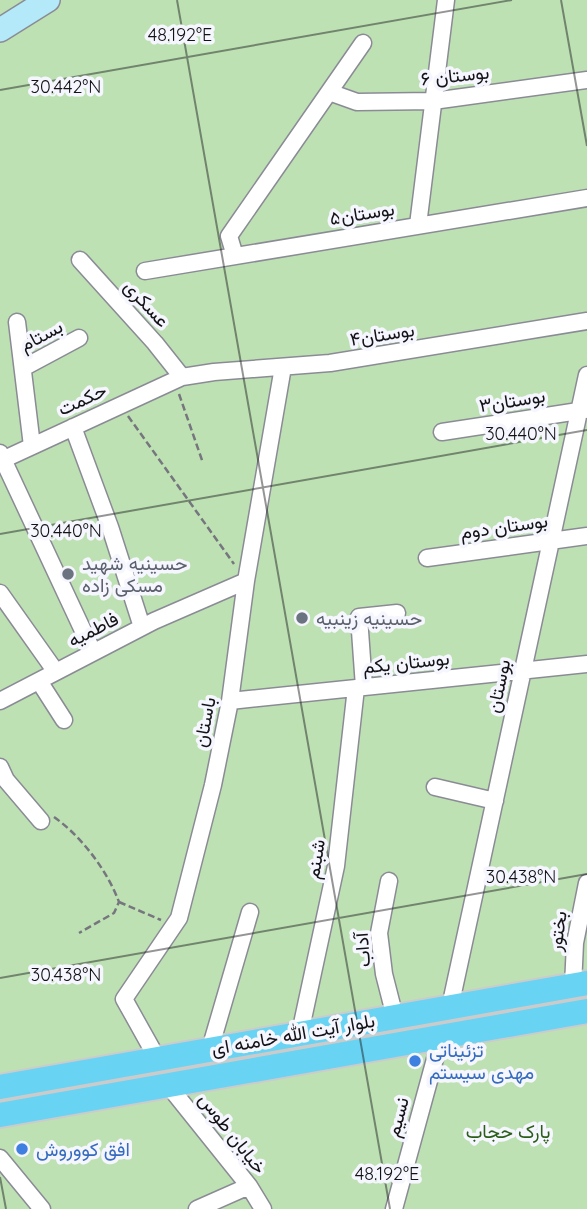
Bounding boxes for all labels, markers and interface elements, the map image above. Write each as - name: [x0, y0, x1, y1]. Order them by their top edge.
- text: 48.192°E: [148, 23, 212, 46]
- street label: بوستان ۶: [420, 59, 490, 91]
- text: 30.442°N: [31, 75, 101, 98]
- street label: بوستان۵: [328, 196, 396, 230]
- street label: عسکری: [119, 274, 175, 332]
- street label: بستام: [15, 314, 67, 357]
- street label: بوستان۴: [348, 317, 416, 351]
- street label: حکمت: [54, 377, 110, 421]
- street label: بوستان۳: [477, 383, 547, 417]
- text: 30.440°N: [485, 422, 557, 445]
- street label: بوستان دوم: [459, 508, 549, 545]
- text: 30.440°N: [30, 519, 102, 542]
- place label: حسینیه شهید مسکی زاده: [82, 551, 187, 597]
- marker: حسینیه شهید مسکی زاده: [60, 566, 76, 582]
- street label: فاطمیه: [64, 606, 122, 652]
- place label: حسینیه زینبیه: [316, 606, 422, 630]
- marker: حسینیه زینبیه: [294, 610, 310, 626]
- street label: بوستان یکم: [361, 646, 451, 679]
- street label: بوستان: [481, 657, 515, 715]
- street label: باستان: [187, 695, 221, 749]
- street label: شبنم: [300, 837, 331, 881]
- text: 30.438°N: [486, 865, 556, 888]
- street label: بختور: [542, 909, 572, 954]
- street label: آداب: [349, 930, 375, 968]
- text: 30.438°N: [31, 963, 101, 986]
- street label: بلوار آیت الله خامنه ای: [209, 1008, 377, 1060]
- place label: تزئیناتی مهدی سیستم: [429, 1038, 534, 1085]
- marker: تزئیناتی مهدی سیستم: [407, 1053, 423, 1069]
- street label: خیابان طوس: [194, 1088, 272, 1178]
- street label: نسیم: [380, 1094, 415, 1140]
- park label: پارک حجاب: [466, 1119, 550, 1145]
- place label: افق کووروش: [36, 1137, 130, 1161]
- marker: افق کووروش: [14, 1141, 30, 1157]
- text: 48.192°E: [355, 1162, 419, 1185]

